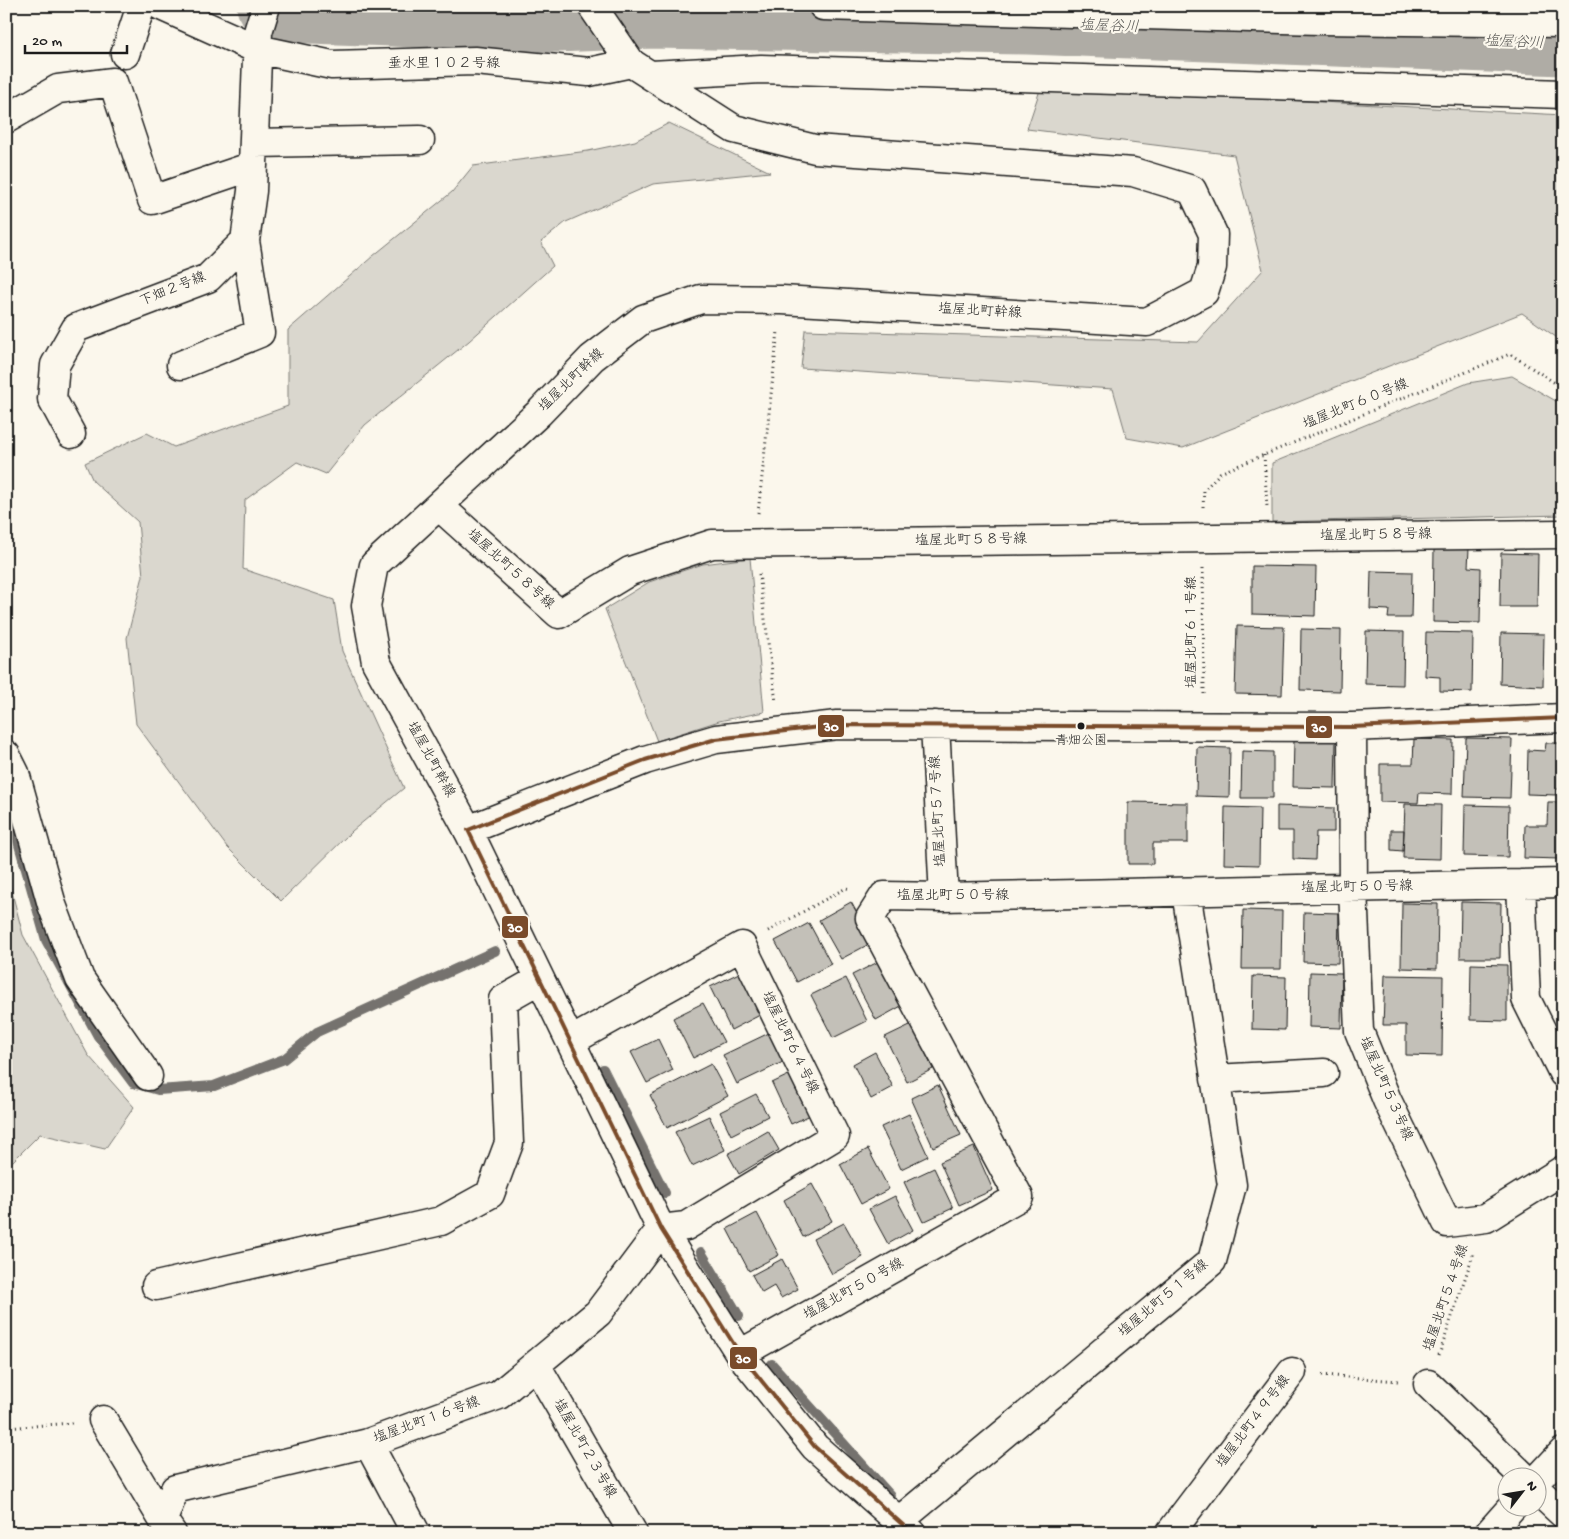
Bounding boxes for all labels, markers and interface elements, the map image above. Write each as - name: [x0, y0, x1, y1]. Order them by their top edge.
- water label: 塩屋谷川: [1079, 16, 1139, 37]
- scale bar: [25, 22, 128, 54]
- water label: 塩屋谷川: [1484, 32, 1544, 53]
- text: 20 m: [32, 33, 62, 51]
- street label: 垂水里１０２号線: [388, 56, 500, 73]
- street label: 下畑２号線: [137, 269, 209, 311]
- street label: 塩屋北町幹線: [938, 301, 1022, 323]
- street label: 塩屋北町幹線: [536, 346, 608, 416]
- street label: 塩屋北町６０号線: [1301, 376, 1411, 434]
- street label: 塩屋北町５８号線: [463, 526, 557, 614]
- street label: 塩屋北町５８号線: [1320, 527, 1432, 545]
- street label: 塩屋北町５８号線: [915, 532, 1027, 550]
- street label: 塩屋北町６１号線: [1184, 576, 1201, 688]
- line badge: 30: [817, 714, 845, 738]
- line badge: 30: [1305, 715, 1333, 739]
- street label: 塩屋北町幹線: [402, 719, 458, 801]
- text: 30: [822, 720, 839, 737]
- marker: 青畑公園: [1076, 721, 1086, 731]
- text: 30: [1310, 721, 1327, 738]
- place label: 青畑公園: [1055, 733, 1107, 749]
- street label: 塩屋北町５７号線: [928, 755, 950, 867]
- street label: 塩屋北町５０号線: [1301, 879, 1413, 897]
- street label: 塩屋北町５０号線: [897, 888, 1009, 905]
- line badge: 30: [501, 915, 529, 939]
- text: 30: [506, 921, 523, 938]
- street label: 塩屋北町６４号線: [757, 989, 821, 1097]
- street label: 塩屋北町５３号線: [1354, 1034, 1416, 1144]
- street label: 塩屋北町５４号線: [1421, 1242, 1473, 1354]
- street label: 塩屋北町５０号線: [801, 1255, 907, 1325]
- street label: 塩屋北町５１号線: [1116, 1256, 1212, 1342]
- line badge: 30: [729, 1346, 758, 1370]
- text: 30: [734, 1352, 751, 1369]
- street label: 塩屋北町４９号線: [1214, 1372, 1294, 1472]
- street label: 塩屋北町１６号線: [371, 1394, 483, 1448]
- street label: 塩屋北町２３号線: [549, 1396, 619, 1502]
- north arrow: [1496, 1466, 1546, 1516]
- text: N: [1521, 1478, 1541, 1495]

